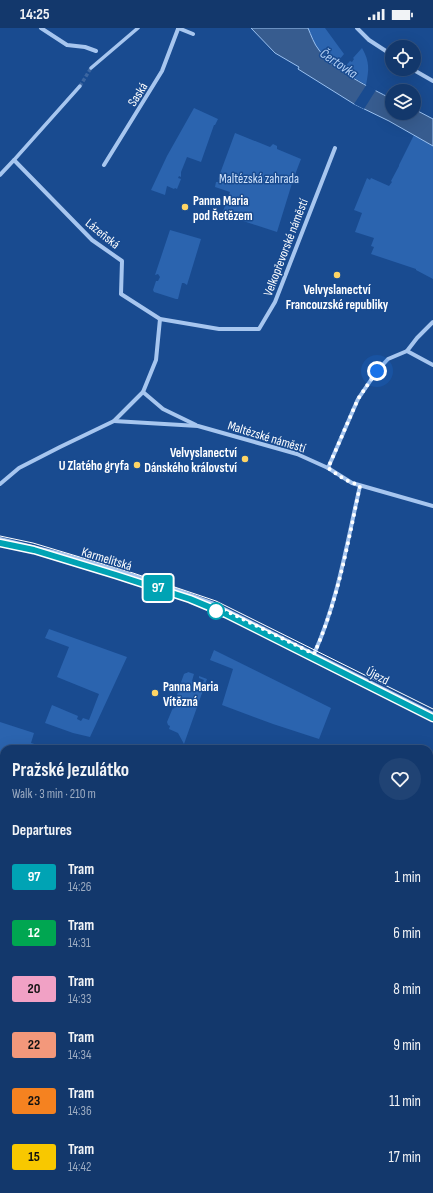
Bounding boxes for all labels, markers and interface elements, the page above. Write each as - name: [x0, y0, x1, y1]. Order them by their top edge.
- text: 14:25: [20, 5, 49, 24]
- map controls: [385, 40, 421, 120]
- button: locate: [385, 40, 421, 76]
- water label: Čertovka: [317, 45, 361, 82]
- street label: Saská: [124, 80, 151, 109]
- button: layers: [385, 84, 421, 120]
- park label: Maltézská zahrada: [219, 171, 299, 187]
- place label: Panna Maria pod Řetězem: [193, 193, 253, 224]
- street label: Velkopřevorské náměstí: [260, 196, 312, 298]
- marker: Panna Maria pod Řetězem: [180, 202, 190, 212]
- street label: Lázeňská: [82, 215, 123, 252]
- marker: Velvyslanectví Francouzské republiky: [332, 270, 342, 280]
- place label: Velvyslanectví Francouzské republiky: [286, 282, 389, 313]
- your location: [367, 361, 387, 381]
- street label: Maltézské náměstí: [226, 417, 308, 457]
- place label: Velvyslanectví Dánského království: [144, 445, 237, 476]
- marker: Velvyslanectví Dánského království: [240, 454, 250, 464]
- place label: U Zlatého gryfa: [59, 458, 129, 474]
- marker: U Zlatého gryfa: [132, 460, 142, 470]
- street label: Karmelitská: [80, 544, 134, 574]
- line badge: 97: [140, 575, 176, 601]
- text: 97: [152, 579, 164, 596]
- unlabelled marker: [207, 602, 225, 620]
- street label: Újezd: [363, 663, 392, 688]
- place label: Panna Maria Vítězná: [163, 679, 218, 710]
- marker: Panna Maria Vítězná: [150, 688, 160, 698]
- button: heart: [379, 758, 421, 800]
- text: Pražské Jezulátko: [12, 759, 129, 782]
- text: Walk · 3 min · 210 m: [12, 786, 96, 802]
- text: Departures: [12, 821, 72, 840]
- text: Tram: [68, 860, 94, 879]
- text: 97: [28, 868, 40, 885]
- text: 1 min: [395, 868, 421, 887]
- text: 14:26: [68, 879, 92, 895]
- text: Tram: [68, 916, 94, 935]
- text: 12: [28, 924, 40, 941]
- text: 6 min: [393, 924, 421, 943]
- text: 14:31: [68, 935, 90, 951]
- text: Tram: [68, 972, 94, 991]
- text: 20: [28, 980, 40, 997]
- text: 8 min: [393, 980, 421, 999]
- text: 14:33: [68, 991, 91, 1007]
- text: Tram: [68, 1028, 94, 1047]
- text: 22: [28, 1036, 40, 1053]
- text: 9 min: [393, 1036, 421, 1055]
- text: 14:34: [68, 1047, 91, 1063]
- text: Tram: [68, 1084, 94, 1103]
- text: 23: [28, 1092, 40, 1109]
- text: 11 min: [389, 1092, 421, 1111]
- text: 14:36: [68, 1103, 92, 1119]
- text: Tram: [68, 1140, 94, 1159]
- text: 15: [28, 1148, 40, 1165]
- text: 17 min: [389, 1148, 421, 1167]
- text: 14:42: [68, 1159, 91, 1175]

